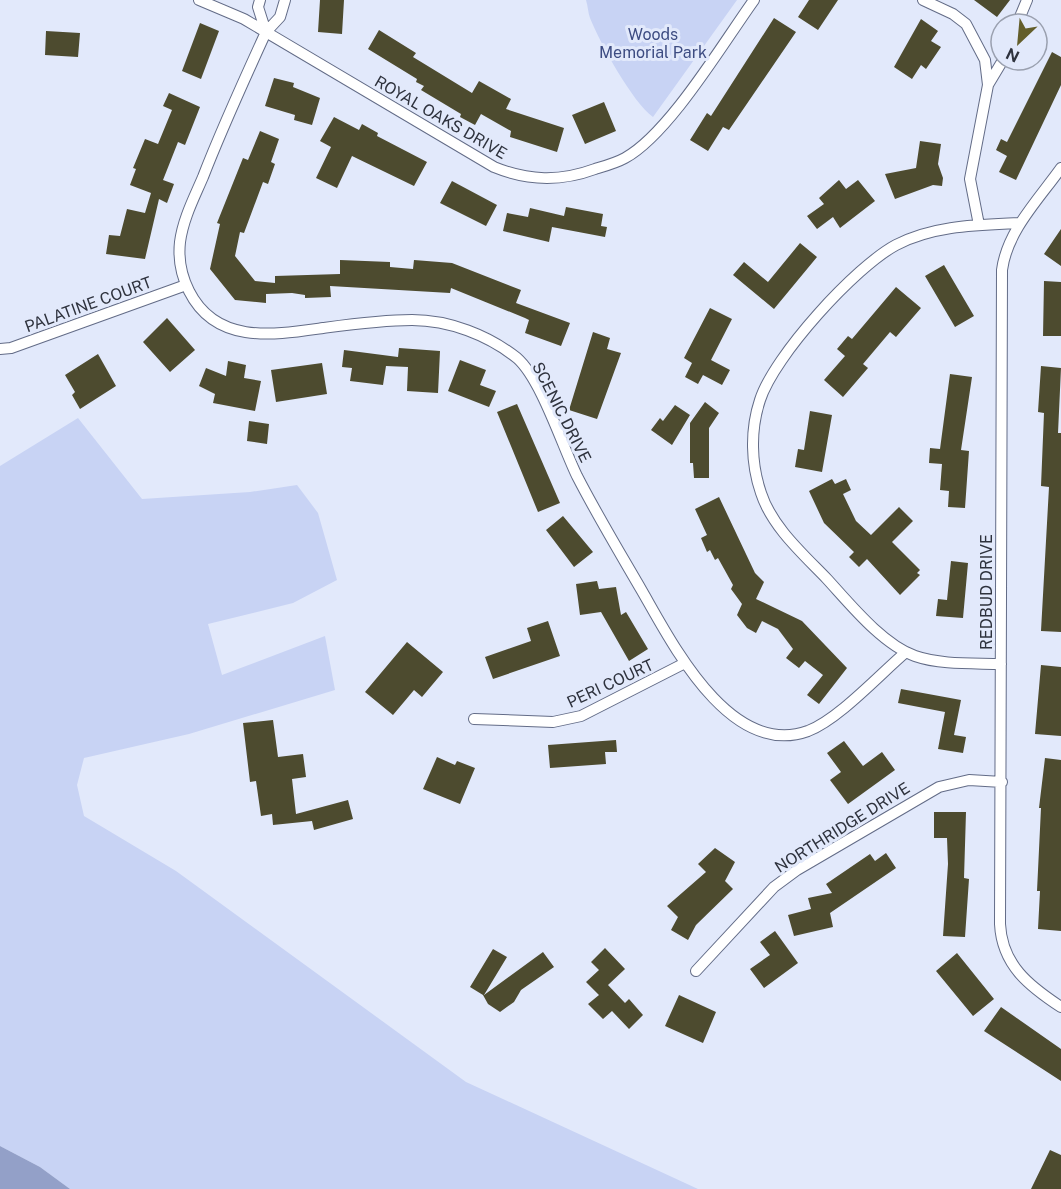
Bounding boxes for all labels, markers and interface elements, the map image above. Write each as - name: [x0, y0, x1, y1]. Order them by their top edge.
- north arrow: [989, 12, 1049, 72]
- park label: Woods Memorial Park: [599, 25, 707, 62]
- text: N: [1003, 44, 1022, 66]
- street label: ROYAL OAKS DRIVE: [371, 72, 510, 163]
- street label: PALATINE COURT: [22, 272, 155, 336]
- street label: SCENIC DRIVE: [528, 359, 595, 466]
- street label: REDBUD DRIVE: [977, 534, 996, 650]
- street label: PERI COURT: [564, 655, 657, 712]
- street label: NORTHRIDGE DRIVE: [771, 778, 913, 877]

